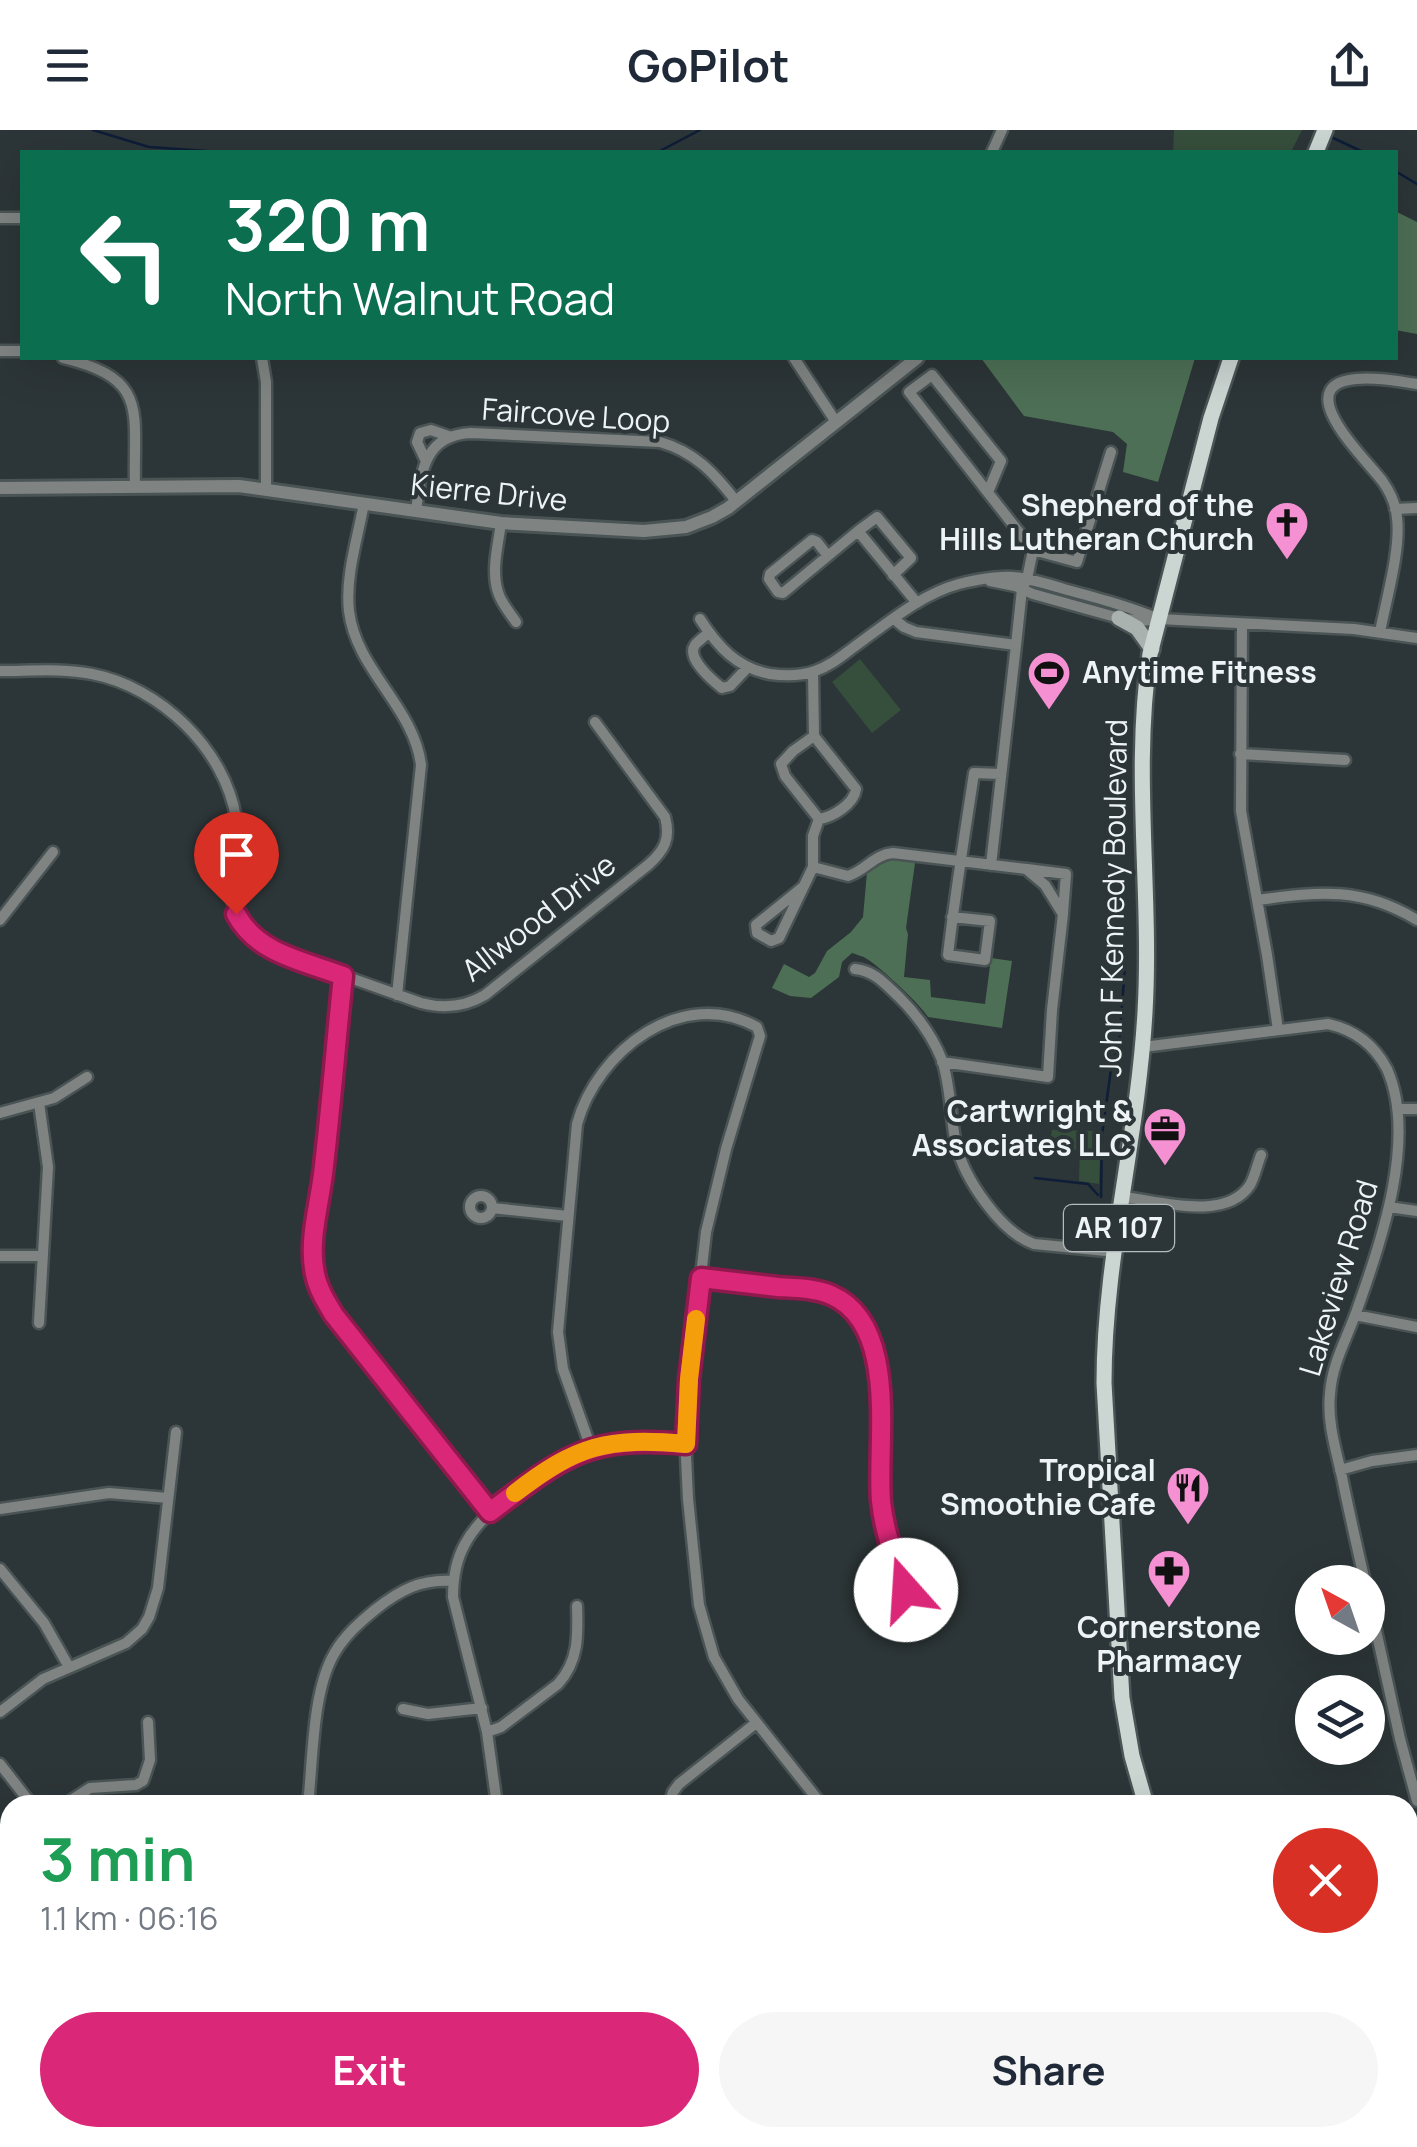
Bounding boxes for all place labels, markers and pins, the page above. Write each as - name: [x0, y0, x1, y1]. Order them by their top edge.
- place label: Shepherd of the Hills Lutheran Church: [939, 484, 1254, 559]
- church icon: Shepherd of the Hills Lutheran Church: [1264, 500, 1310, 561]
- sports icon: Anytime Fitness: [1026, 650, 1072, 711]
- place label: Anytime Fitness: [1082, 651, 1317, 692]
- pin: [194, 812, 279, 915]
- place label: Cartwright & Associates LLC: [912, 1090, 1132, 1165]
- office icon: Cartwright & Associates LLC: [1142, 1106, 1188, 1167]
- place label: Tropical Smoothie Cafe: [940, 1449, 1156, 1524]
- restaurant icon: Tropical Smoothie Cafe: [1165, 1465, 1211, 1526]
- pharmacy icon: Cornerstone Pharmacy: [1146, 1548, 1192, 1609]
- place label: Cornerstone Pharmacy: [1077, 1606, 1261, 1681]

